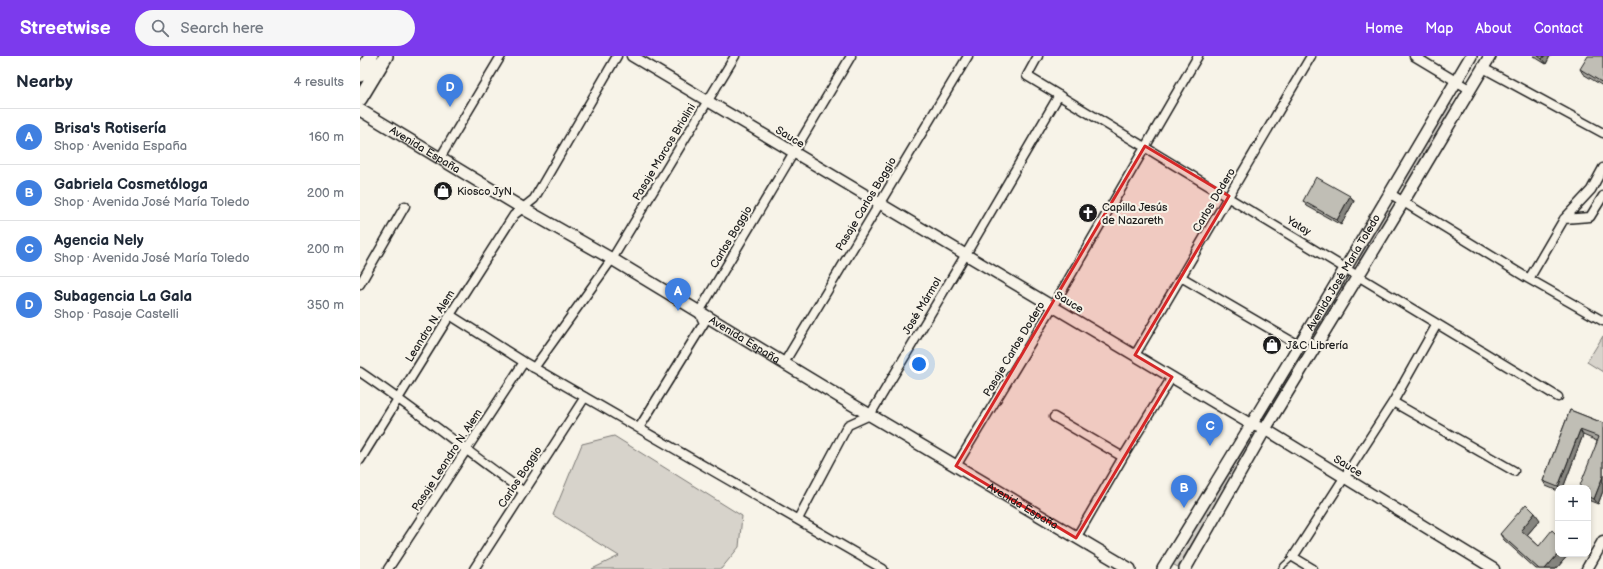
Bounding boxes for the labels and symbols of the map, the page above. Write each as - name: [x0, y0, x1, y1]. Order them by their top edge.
- pin: D: [437, 74, 463, 107]
- street label: Pasaje Marcos Briolini: [630, 101, 698, 203]
- street label: Avenida España: [387, 123, 463, 176]
- street label: Sauce: [773, 123, 807, 151]
- street label: Pasaje Carlos Boggio: [833, 155, 899, 253]
- street label: Carlos Dodero: [1190, 166, 1238, 234]
- shop icon: Kiosco JyN: [432, 180, 454, 202]
- place label: Kiosco JyN: [457, 185, 512, 198]
- place label: Capilla Jesús de Nazareth: [1102, 201, 1168, 227]
- church icon: Capilla Jesús de Nazareth: [1077, 202, 1099, 224]
- street label: Carlos Boggio: [707, 203, 755, 271]
- street label: Avenida José María Toledo: [1303, 212, 1383, 333]
- street label: Yatay: [1284, 213, 1313, 238]
- street label: José Mármol: [900, 275, 944, 337]
- pin: A: [665, 278, 691, 311]
- street label: Leandro N. Alem: [403, 288, 457, 364]
- street label: Sauce: [1052, 288, 1086, 316]
- street label: Pasaje Carlos Dodero: [980, 299, 1048, 399]
- street label: Avenida España: [707, 313, 782, 366]
- shop icon: J&C Librería: [1261, 334, 1283, 356]
- place label: J&C Librería: [1286, 339, 1348, 352]
- your location: [909, 354, 929, 374]
- street label: Pasaje Leandro N. Alem: [409, 407, 485, 513]
- pin: C: [1197, 413, 1223, 446]
- street label: Carlos Boggio: [495, 444, 545, 510]
- street label: Sauce: [1331, 452, 1365, 480]
- pin: B: [1171, 475, 1197, 508]
- street label: Avenida España: [985, 480, 1061, 532]

